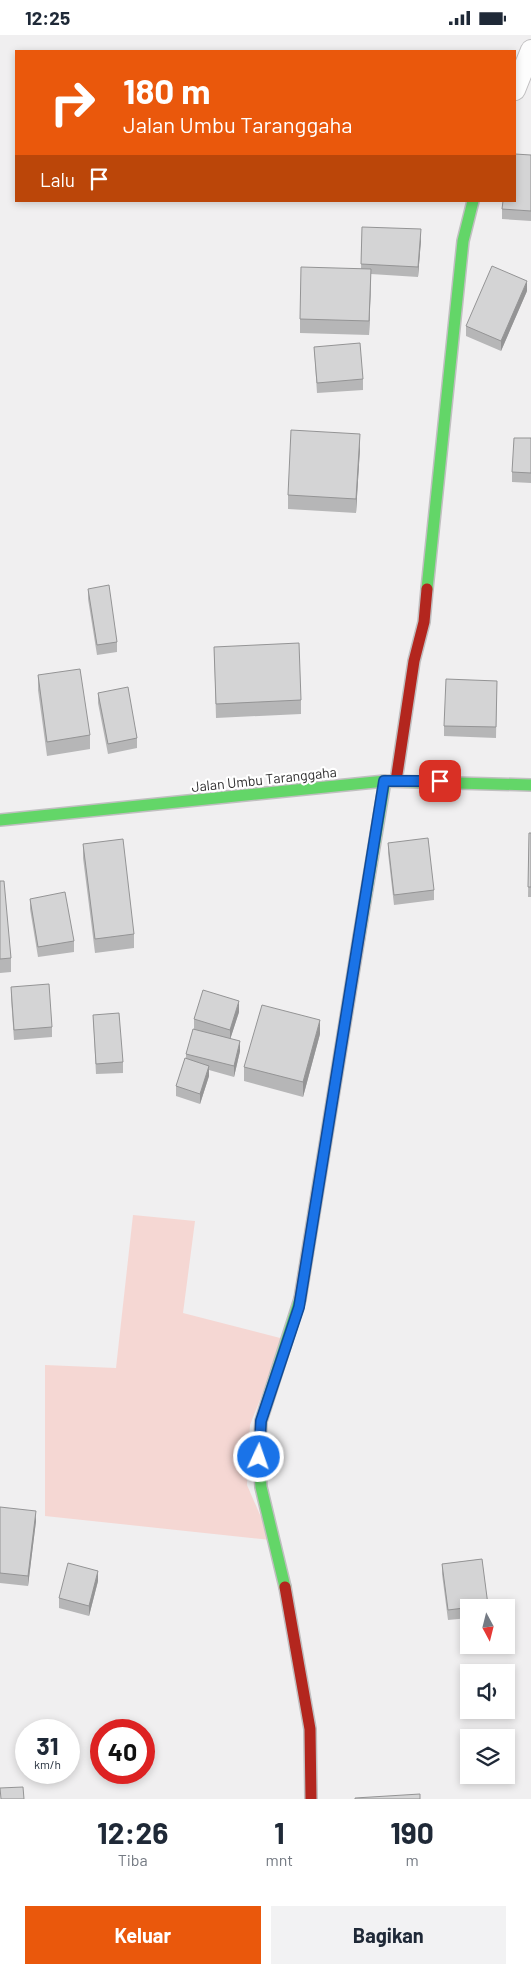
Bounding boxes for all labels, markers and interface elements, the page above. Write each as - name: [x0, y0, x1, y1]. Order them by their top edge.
- text: 12:25: [25, 6, 70, 29]
- text: 180 m: [123, 69, 211, 111]
- icon: right: [40, 70, 105, 135]
- text: Jalan Umbu Taranggaha: [123, 111, 353, 137]
- icon: arrive: [85, 165, 113, 193]
- text: Lalu: [40, 168, 75, 191]
- pin: [419, 760, 461, 802]
- street label: Jalan Umbu Taranggaha: [190, 763, 338, 795]
- icon: arrive: [426, 767, 454, 795]
- position arrow: [232, 1430, 284, 1482]
- north arrow: [460, 1599, 515, 1654]
- map controls: [460, 1599, 515, 1784]
- button: sound: [460, 1664, 515, 1719]
- speed limit sign: 40: [90, 1719, 155, 1784]
- button: layers: [460, 1729, 515, 1784]
- text: 31: [36, 1730, 59, 1760]
- text: km/h: [34, 1757, 61, 1771]
- text: 12:26: [97, 1814, 168, 1850]
- text: 1: [274, 1814, 285, 1850]
- text: 190: [390, 1814, 434, 1850]
- text: Tiba: [118, 1850, 148, 1869]
- text: mnt: [265, 1850, 293, 1869]
- text: m: [405, 1850, 419, 1869]
- button: Keluar: [25, 1906, 261, 1964]
- button: Bagikan: [271, 1906, 506, 1964]

